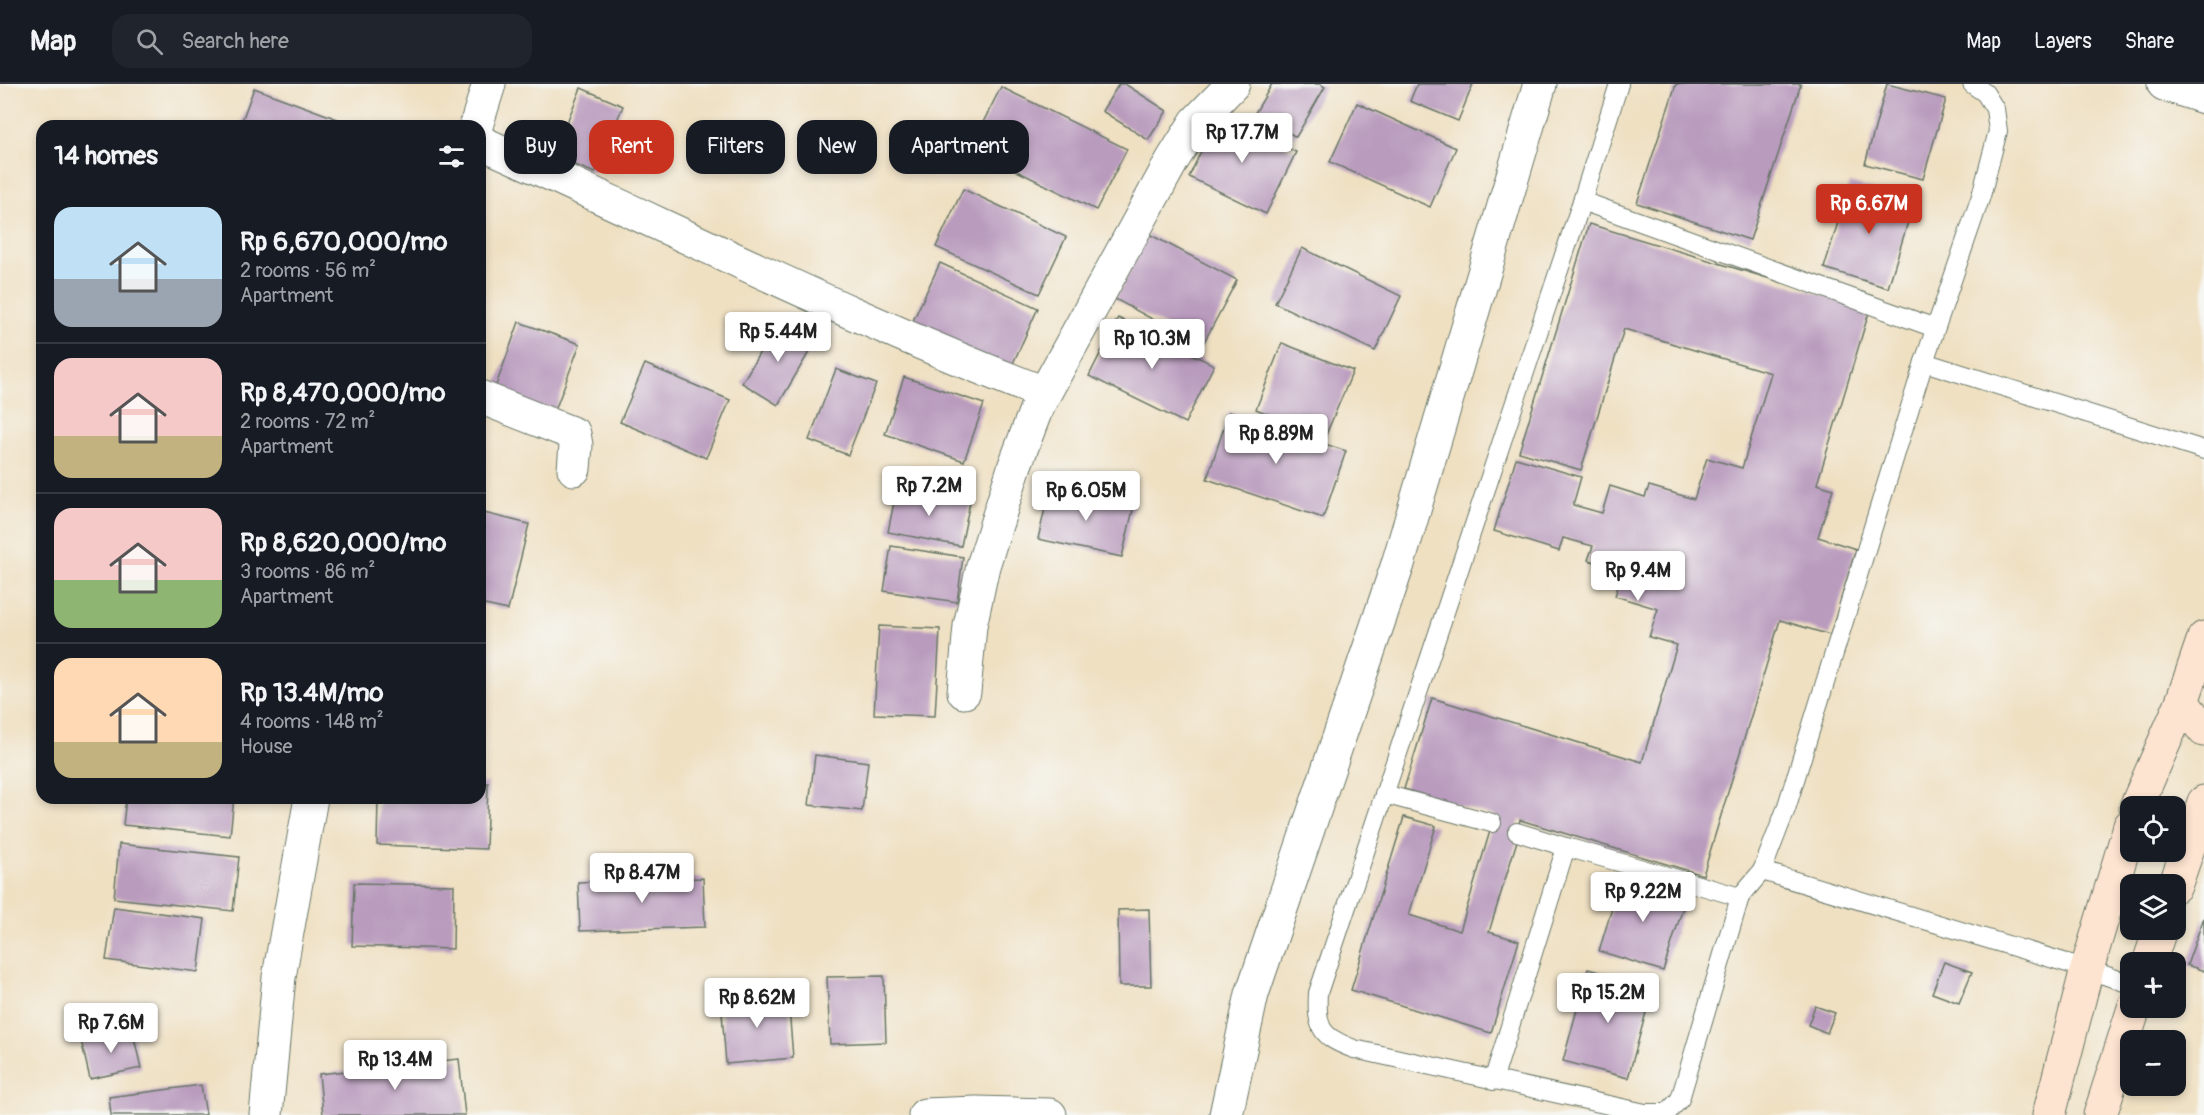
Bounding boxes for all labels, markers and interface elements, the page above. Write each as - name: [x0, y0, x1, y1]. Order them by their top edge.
- search box: [112, 14, 532, 68]
- text: Map: [30, 24, 76, 59]
- icon: search: [133, 25, 166, 58]
- text: Search here: [181, 27, 289, 55]
- text: Map: [1966, 28, 2001, 55]
- text: Layers: [2034, 28, 2092, 55]
- text: Share: [2125, 28, 2174, 55]
- pin: Rp 17.7M: [1180, 113, 1304, 164]
- chip: Buy: [504, 120, 577, 174]
- chip: Rent: [589, 120, 674, 174]
- chip: Filters: [686, 120, 785, 174]
- chip: New: [797, 120, 877, 174]
- chip: Apartment: [889, 120, 1029, 174]
- text: Rp 17.7M: [1205, 120, 1279, 145]
- text: 14 homes: [54, 140, 158, 172]
- icon: filters: [435, 140, 468, 173]
- pin: Rp 6.67M: [1807, 184, 1931, 235]
- text: Rp 6.67M: [1830, 191, 1908, 216]
- text: Rp 6,670,000/mo: [240, 226, 447, 258]
- icon: home: [102, 231, 174, 303]
- text: 2 rooms · 56 m²: [240, 258, 376, 283]
- text: Apartment: [240, 283, 333, 308]
- pin: Rp 5.44M: [716, 312, 840, 363]
- text: Rp 5.44M: [739, 319, 817, 344]
- pin: Rp 10.3M: [1090, 319, 1214, 370]
- text: Rp 10.3M: [1114, 326, 1190, 351]
- text: Rp 8,470,000/mo: [240, 377, 446, 409]
- icon: home: [102, 382, 174, 454]
- text: 2 rooms · 72 m²: [240, 409, 375, 434]
- pin: Rp 8.89M: [1214, 414, 1338, 465]
- text: Rp 8.89M: [1239, 421, 1313, 446]
- text: Apartment: [240, 434, 333, 459]
- pin: Rp 7.2M: [874, 466, 984, 517]
- pin: Rp 6.05M: [1024, 471, 1148, 522]
- text: Rp 7.2M: [896, 473, 962, 498]
- text: Rp 6.05M: [1046, 478, 1126, 503]
- text: Rp 8,620,000/mo: [240, 527, 446, 559]
- icon: home: [102, 532, 174, 604]
- pin: Rp 9.4M: [1583, 551, 1693, 602]
- text: Rp 9.4M: [1605, 558, 1671, 583]
- text: 3 rooms · 86 m²: [240, 559, 375, 584]
- text: Apartment: [240, 584, 333, 609]
- text: Rp 13.4M/mo: [240, 677, 384, 709]
- icon: home: [102, 682, 174, 754]
- text: 4 rooms · 148 m²: [240, 709, 384, 734]
- text: House: [240, 734, 292, 759]
- map controls: [2120, 796, 2186, 1096]
- button: locate: [2120, 796, 2186, 862]
- pin: Rp 8.47M: [580, 853, 704, 904]
- text: Rp 8.47M: [604, 860, 680, 885]
- pin: Rp 9.22M: [1581, 872, 1705, 923]
- button: layers: [2120, 874, 2186, 940]
- text: Rp 9.22M: [1605, 879, 1681, 904]
- button: +: [2120, 952, 2186, 1018]
- pin: Rp 15.2M: [1546, 973, 1670, 1024]
- pin: Rp 8.62M: [695, 978, 819, 1029]
- text: Rp 15.2M: [1571, 980, 1645, 1005]
- text: Rp 8.62M: [718, 985, 796, 1010]
- pin: Rp 7.6M: [56, 1003, 166, 1054]
- text: Rp 7.6M: [78, 1010, 144, 1035]
- button: −: [2120, 1030, 2186, 1096]
- pin: Rp 13.4M: [333, 1040, 457, 1091]
- text: Rp 13.4M: [358, 1047, 432, 1072]

